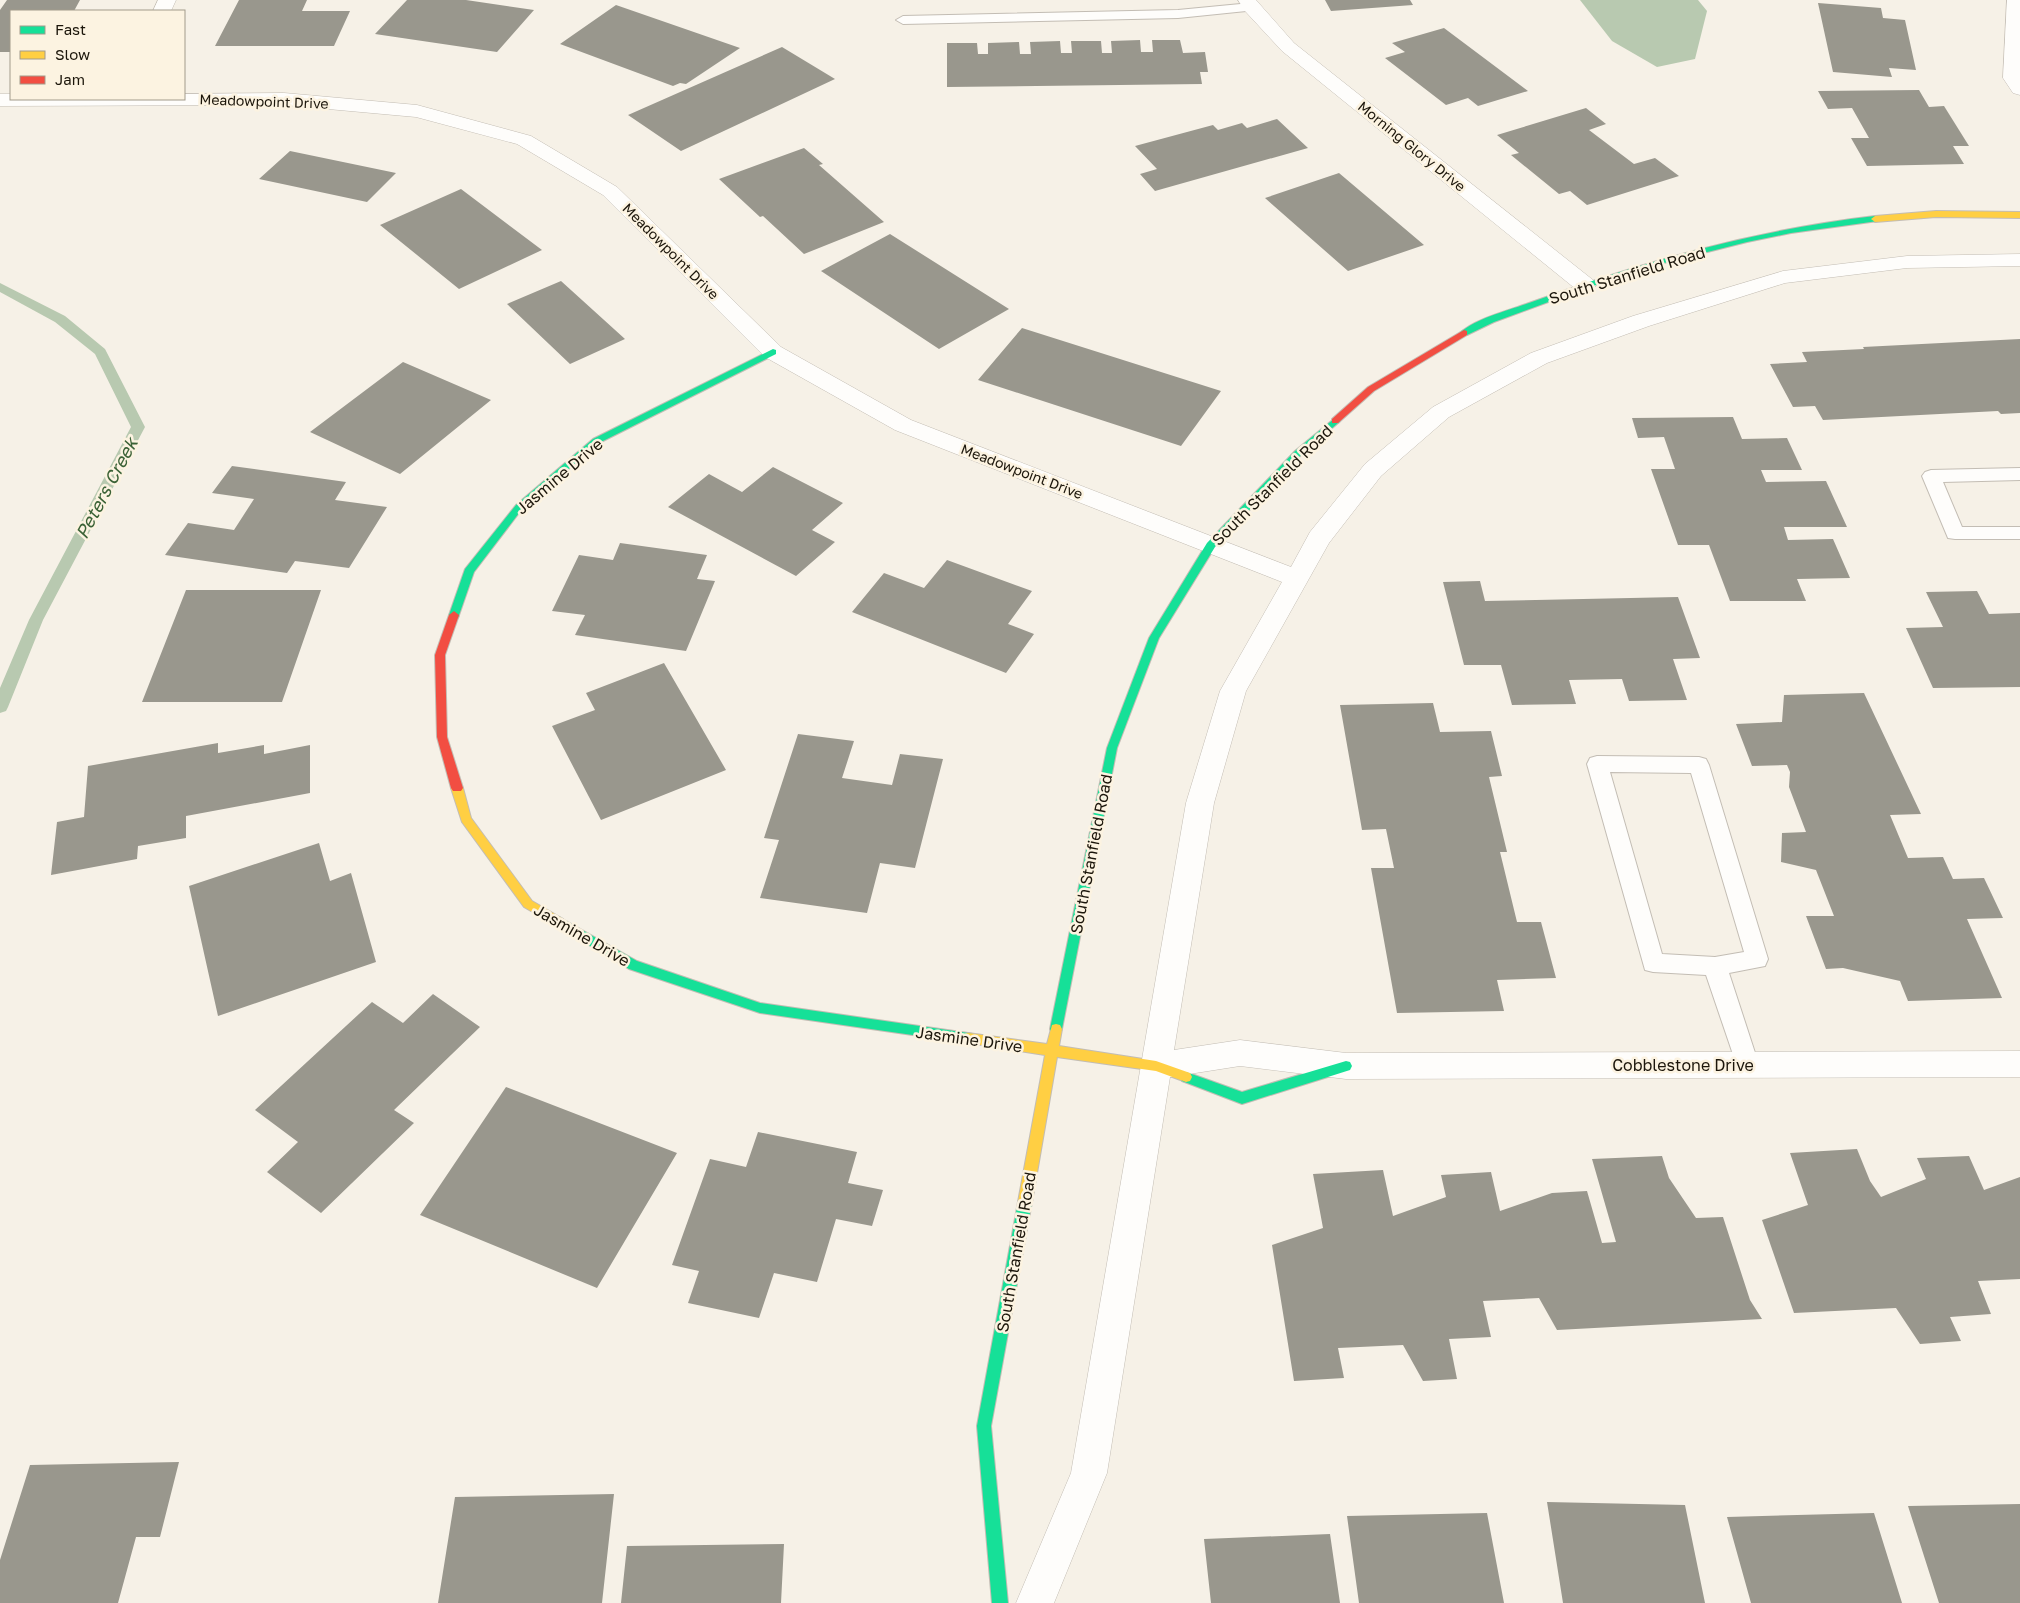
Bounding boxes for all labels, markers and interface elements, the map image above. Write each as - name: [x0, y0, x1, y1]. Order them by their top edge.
- legend: [10, 10, 185, 100]
- text: Fast: [55, 20, 86, 38]
- text: Slow: [55, 45, 90, 63]
- text: Jam: [55, 70, 85, 88]
- street label: Meadowpoint Drive: [199, 90, 329, 112]
- street label: Morning Glory Drive: [1355, 97, 1469, 195]
- street label: Meadowpoint Drive: [619, 199, 723, 303]
- street label: South Stanfield Road: [1546, 242, 1708, 308]
- street label: South Stanfield Road: [1208, 421, 1336, 549]
- water label: Peters Creek: [70, 432, 143, 542]
- street label: Jasmine Drive: [511, 434, 607, 518]
- street label: Meadowpoint Drive: [959, 440, 1085, 502]
- street label: South Stanfield Road: [1066, 772, 1116, 936]
- street label: Jasmine Drive: [530, 899, 634, 971]
- street label: Jasmine Drive: [914, 1022, 1024, 1056]
- street label: Cobblestone Drive: [1612, 1055, 1754, 1075]
- street label: South Stanfield Road: [992, 1170, 1040, 1334]

